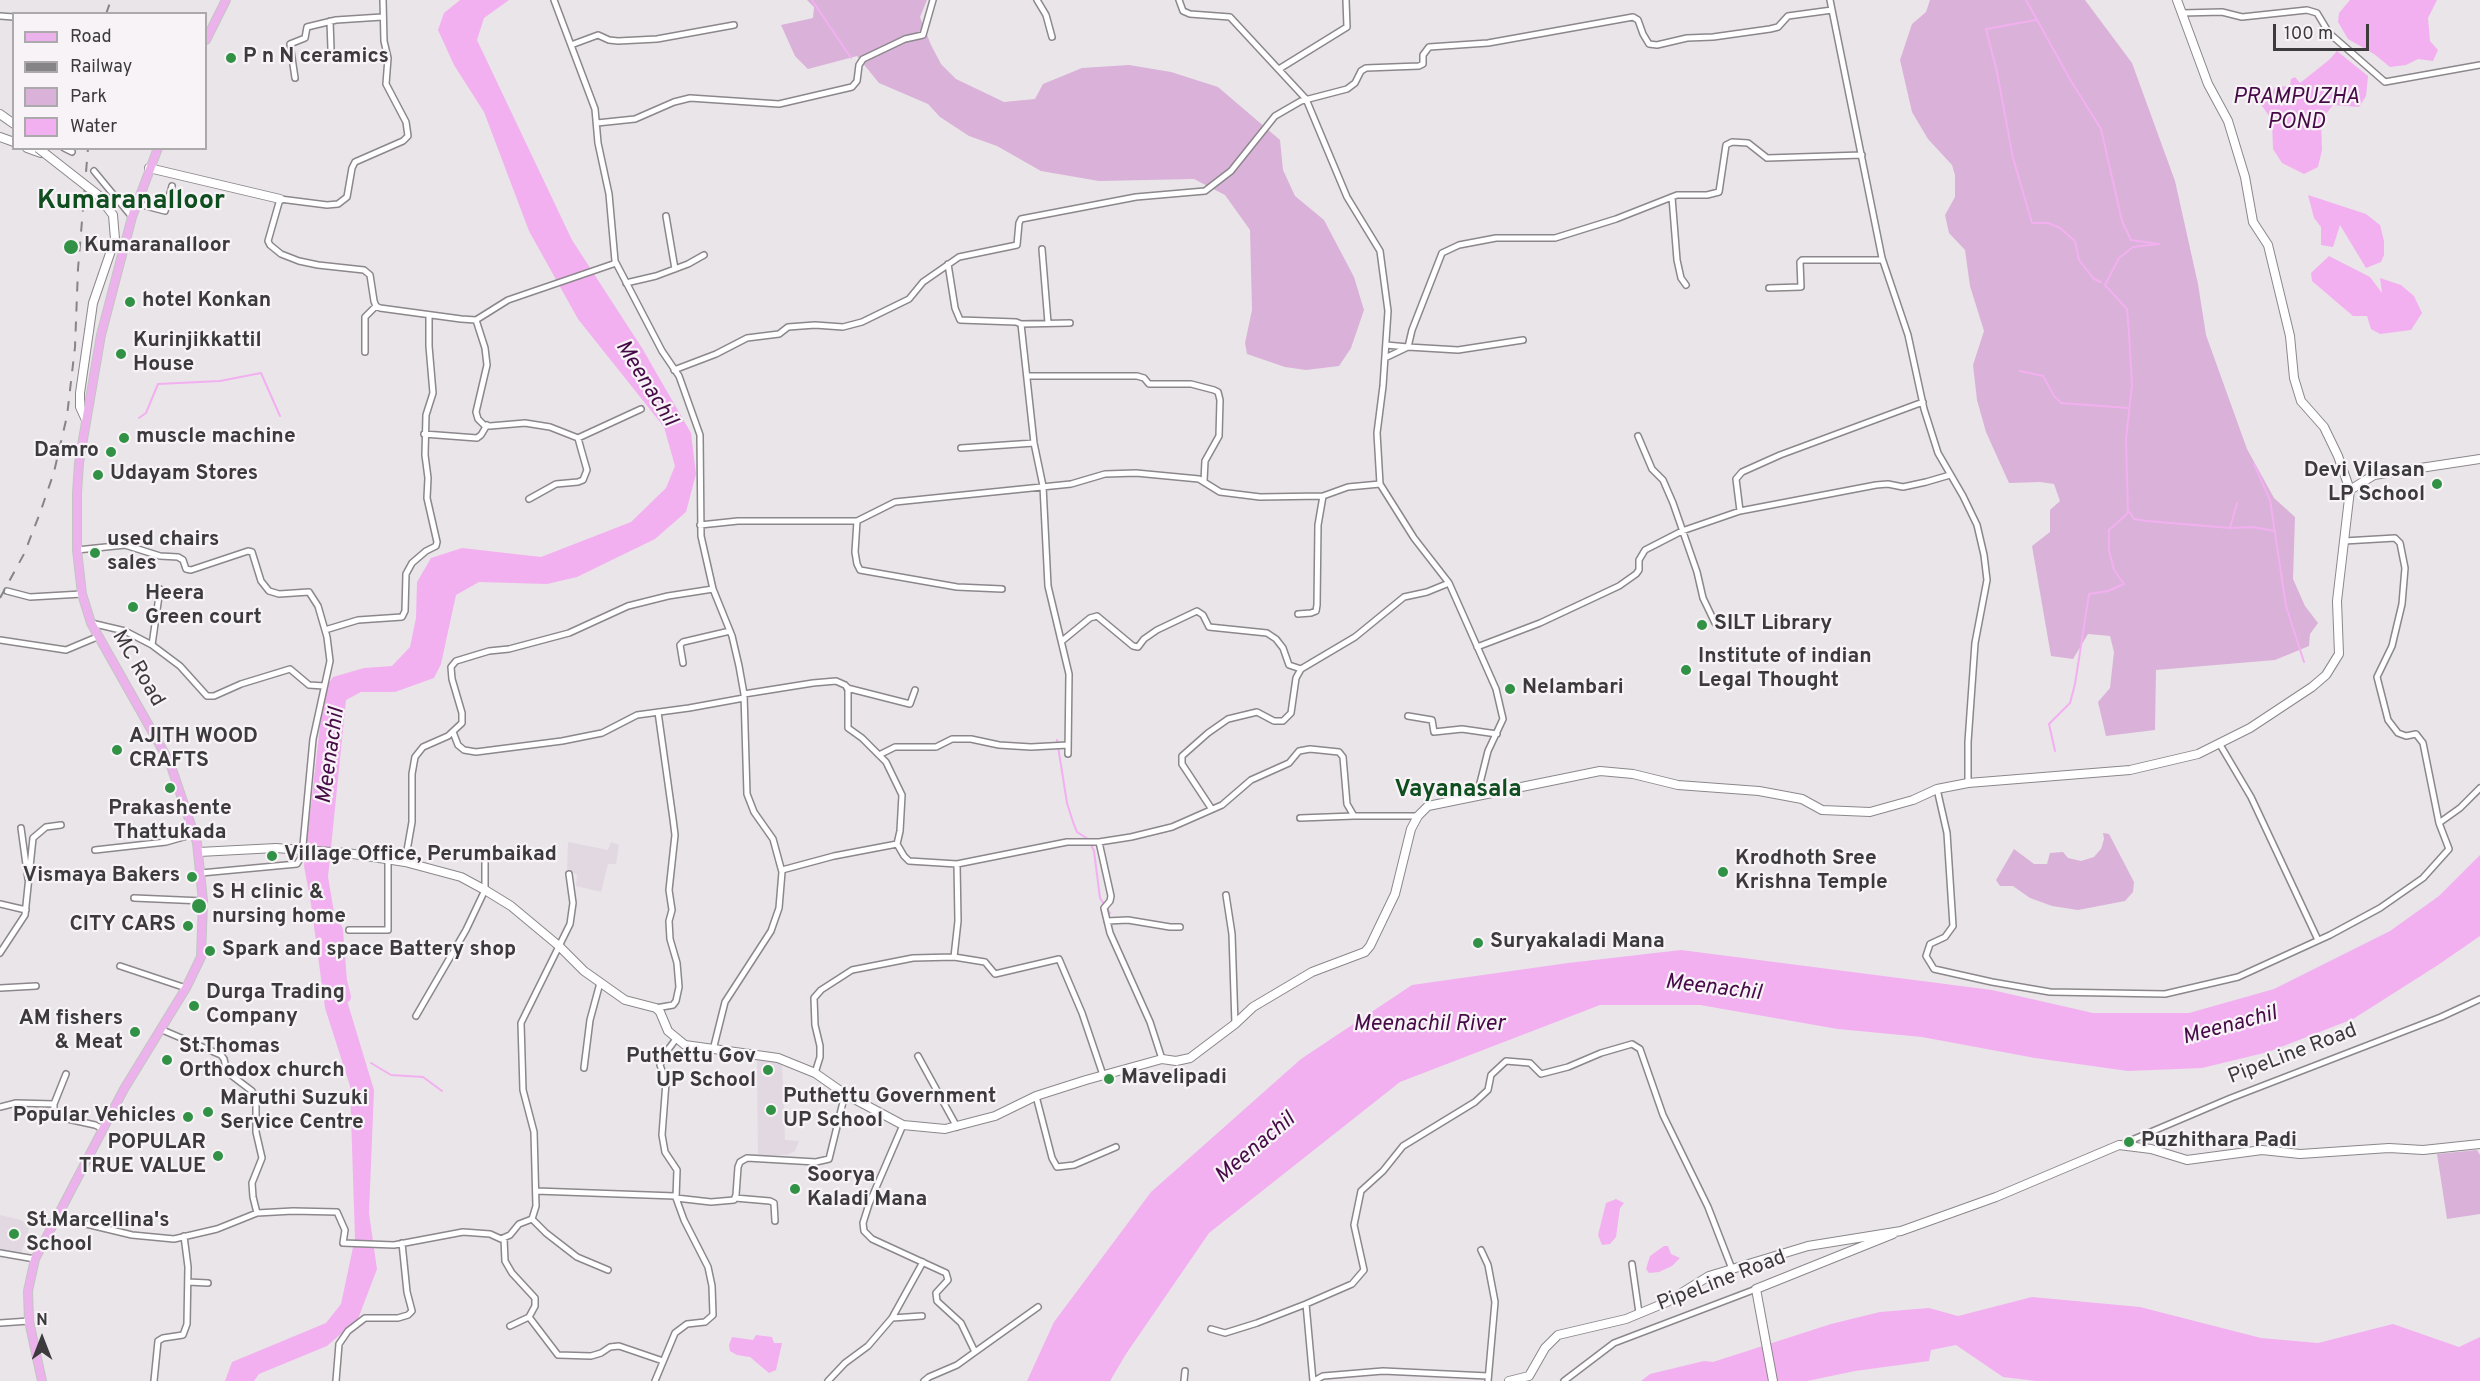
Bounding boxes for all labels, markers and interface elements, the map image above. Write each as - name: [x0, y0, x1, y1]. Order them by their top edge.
- legend: [12, 12, 207, 150]
- scale bar: [2276, 12, 2372, 50]
- text: 100 m: [2284, 23, 2333, 46]
- text: Road: [70, 26, 112, 49]
- place label: P n N ceramics: [243, 45, 389, 71]
- marker: P n N ceramics: [224, 51, 238, 65]
- text: Railway: [70, 56, 132, 79]
- text: Park: [70, 86, 107, 109]
- water label: PRAMPUZHA POND: [2233, 86, 2359, 138]
- text: Water: [70, 116, 117, 139]
- district label: Kumaranalloor: [37, 187, 225, 219]
- place label: Kumaranalloor: [84, 234, 230, 260]
- marker: Kumaranalloor: [62, 238, 80, 256]
- place label: hotel Konkan: [142, 289, 271, 315]
- marker: hotel Konkan: [123, 295, 137, 309]
- place label: Kurinjikkattil House: [133, 329, 262, 379]
- water label: Meenachil: [608, 336, 682, 432]
- marker: Kurinjikkattil House: [114, 347, 128, 361]
- place label: muscle machine: [136, 425, 296, 451]
- marker: muscle machine: [117, 431, 131, 445]
- place label: Damro: [34, 439, 99, 465]
- marker: Damro: [104, 445, 118, 459]
- place label: Devi Vilasan LP School: [2304, 459, 2425, 509]
- place label: Udayam Stores: [110, 462, 258, 488]
- marker: Udayam Stores: [91, 468, 105, 482]
- marker: Devi Vilasan LP School: [2430, 477, 2444, 491]
- place label: used chairs sales: [107, 528, 219, 578]
- marker: used chairs sales: [88, 546, 102, 560]
- place label: Heera Green court: [145, 582, 262, 632]
- marker: Heera Green court: [126, 600, 140, 614]
- place label: SILT Library: [1714, 612, 1832, 638]
- marker: SILT Library: [1695, 618, 1709, 632]
- street label: MC Road: [105, 626, 169, 712]
- place label: Institute of indian Legal Thought: [1698, 645, 1872, 695]
- marker: Institute of indian Legal Thought: [1679, 663, 1693, 677]
- place label: Nelambari: [1522, 676, 1624, 702]
- marker: Nelambari: [1503, 682, 1517, 696]
- water label: Meenachil: [312, 706, 352, 806]
- place label: AJITH WOOD CRAFTS: [129, 725, 258, 775]
- marker: AJITH WOOD CRAFTS: [110, 743, 124, 757]
- district label: Vayanasala: [1394, 777, 1522, 805]
- marker: Prakashente Thattukada: [163, 781, 177, 795]
- place label: Prakashente Thattukada: [108, 797, 232, 847]
- place label: Village Office, Perumbaikad: [284, 843, 557, 869]
- place label: Krodhoth Sree Krishna Temple: [1735, 847, 1888, 897]
- marker: Village Office, Perumbaikad: [265, 849, 279, 863]
- place label: Vismaya Bakers: [23, 864, 180, 890]
- marker: Krodhoth Sree Krishna Temple: [1716, 865, 1730, 879]
- marker: Vismaya Bakers: [185, 870, 199, 884]
- place label: S H clinic & nursing home: [212, 881, 346, 931]
- marker: S H clinic & nursing home: [190, 897, 208, 915]
- place label: CITY CARS: [70, 913, 176, 939]
- marker: CITY CARS: [181, 919, 195, 933]
- place label: Suryakaladi Mana: [1490, 930, 1665, 956]
- marker: Suryakaladi Mana: [1471, 936, 1485, 950]
- place label: Spark and space Battery shop: [222, 938, 516, 964]
- marker: Spark and space Battery shop: [203, 944, 217, 958]
- water label: Meenachil: [1663, 970, 1763, 1008]
- place label: Durga Trading Company: [206, 981, 345, 1031]
- marker: Durga Trading Company: [187, 999, 201, 1013]
- water label: Meenachil: [2180, 1002, 2280, 1052]
- place label: AM fishers & Meat: [19, 1007, 123, 1057]
- water label: Meenachil River: [1353, 1013, 1505, 1039]
- street label: PipeLine Road: [2225, 1019, 2361, 1091]
- marker: AM fishers & Meat: [128, 1025, 142, 1039]
- place label: St.Thomas Orthodox church: [179, 1035, 345, 1085]
- place label: Puthettu Gov UP School: [626, 1045, 756, 1095]
- marker: St.Thomas Orthodox church: [160, 1053, 174, 1067]
- marker: Puthettu Gov UP School: [761, 1063, 775, 1077]
- place label: Mavelipadi: [1121, 1066, 1227, 1092]
- marker: Mavelipadi: [1102, 1072, 1116, 1086]
- place label: Puthettu Government UP School: [783, 1085, 996, 1135]
- place label: Maruthi Suzuki Service Centre: [220, 1087, 368, 1137]
- marker: Puthettu Government UP School: [764, 1103, 778, 1117]
- place label: Popular Vehicles: [13, 1104, 176, 1130]
- marker: Maruthi Suzuki Service Centre: [201, 1105, 215, 1119]
- water label: Meenachil: [1210, 1108, 1302, 1190]
- marker: Popular Vehicles: [181, 1110, 195, 1124]
- place label: Puzhithara Padi: [2141, 1129, 2297, 1155]
- place label: POPULAR TRUE VALUE: [79, 1131, 206, 1181]
- marker: Puzhithara Padi: [2122, 1135, 2136, 1149]
- marker: POPULAR TRUE VALUE: [211, 1149, 225, 1163]
- place label: Soorya Kaladi Mana: [807, 1164, 927, 1214]
- marker: Soorya Kaladi Mana: [788, 1182, 802, 1196]
- place label: St.Marcellina's School: [26, 1209, 169, 1259]
- marker: St.Marcellina's School: [7, 1227, 21, 1241]
- street label: PipeLine Road: [1654, 1246, 1790, 1318]
- north arrow: [12, 1309, 72, 1369]
- text: N: [36, 1311, 48, 1331]

